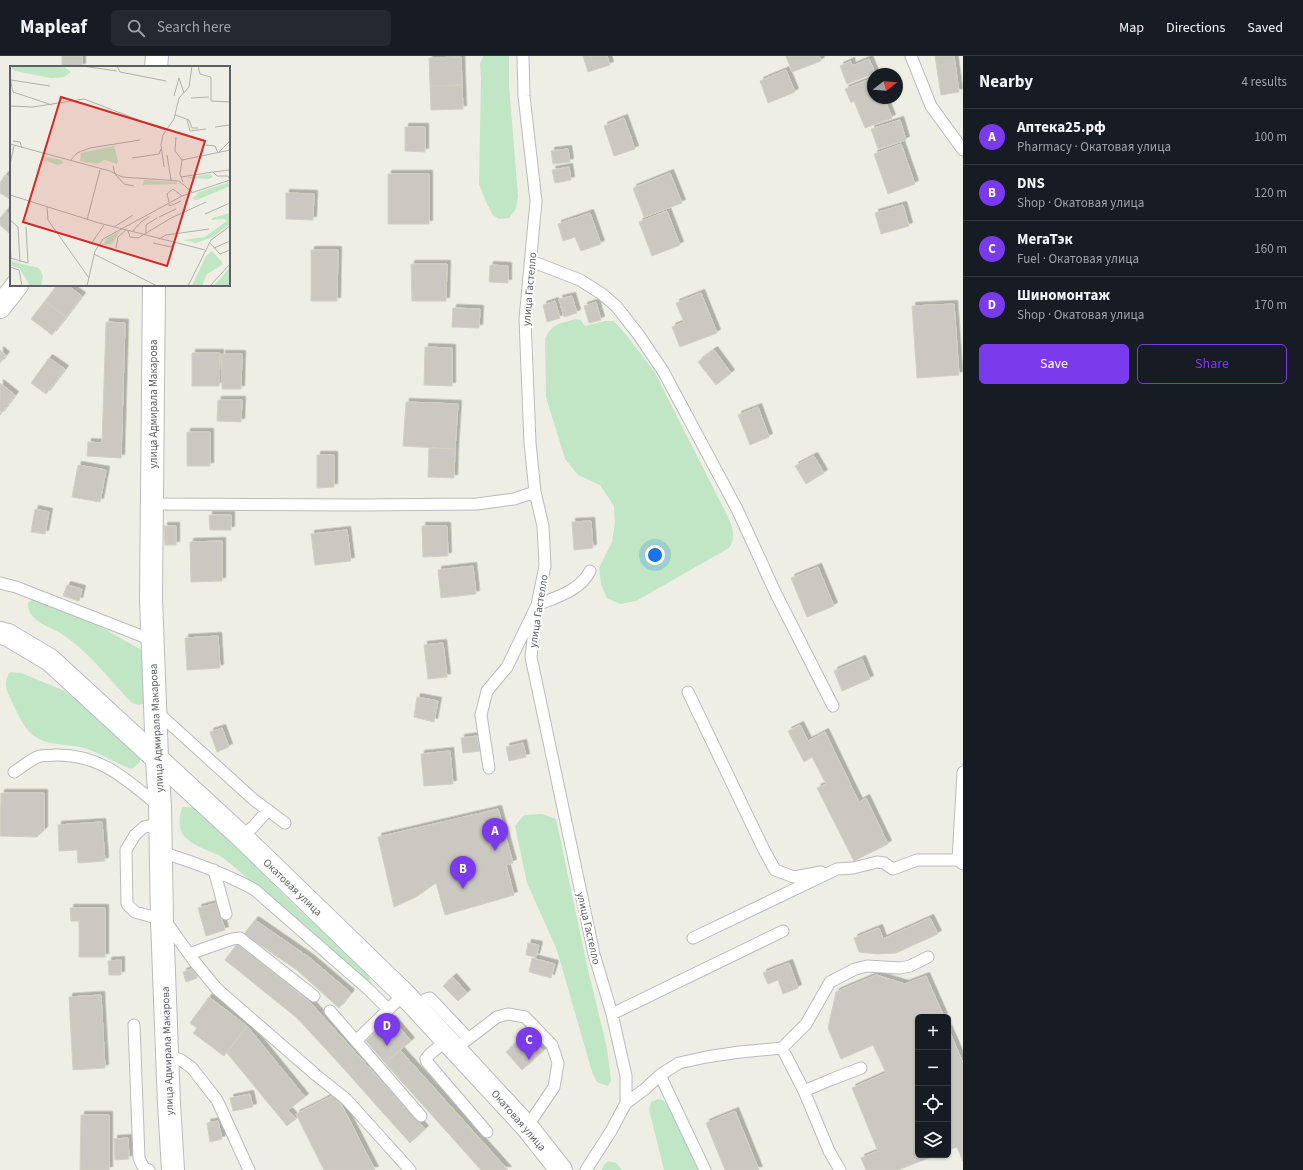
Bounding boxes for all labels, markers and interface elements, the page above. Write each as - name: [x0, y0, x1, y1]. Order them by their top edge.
- search box: [111, 10, 391, 46]
- text: Mapleaf: [20, 14, 87, 41]
- icon: search: [125, 17, 147, 39]
- text: Search here: [157, 17, 231, 38]
- text: Map: [1119, 18, 1144, 38]
- text: Directions: [1166, 18, 1225, 38]
- text: Saved: [1247, 18, 1283, 38]
- inset map: [10, 66, 230, 286]
- north arrow: [867, 68, 903, 104]
- text: Nearby: [979, 70, 1033, 94]
- text: 4 results: [1242, 73, 1287, 91]
- text: Аптека25.рф: [1017, 117, 1106, 138]
- text: A: [988, 128, 996, 146]
- text: 100 m: [1254, 128, 1287, 146]
- text: Pharmacy · Окатовая улица: [1017, 138, 1171, 156]
- text: DNS: [1017, 173, 1045, 194]
- text: B: [988, 184, 996, 202]
- text: 120 m: [1254, 184, 1287, 202]
- text: Shop · Окатовая улица: [1017, 194, 1144, 212]
- text: МегаТэк: [1017, 229, 1073, 250]
- text: C: [988, 240, 996, 258]
- text: 160 m: [1254, 240, 1287, 258]
- text: Fuel · Окатовая улица: [1017, 250, 1139, 268]
- street label: улица Гастелло: [519, 252, 540, 327]
- text: Шиномонтаж: [1017, 285, 1110, 306]
- text: D: [988, 296, 996, 314]
- text: 170 m: [1254, 296, 1287, 314]
- text: Shop · Окатовая улица: [1017, 306, 1144, 324]
- street label: улица Адмирала Макарова: [146, 340, 161, 468]
- button: Save: [979, 344, 1129, 384]
- button: Share: [1137, 344, 1287, 384]
- your location: [645, 545, 665, 565]
- street label: улица Гастелло: [525, 573, 552, 649]
- street label: улица Адмирала Макарова: [146, 663, 167, 793]
- pin: A: [482, 818, 508, 851]
- street label: Окатовая улица: [260, 855, 325, 919]
- pin: B: [450, 856, 476, 889]
- street label: улица Гастелло: [573, 890, 604, 966]
- street label: улица Адмирала Макарова: [158, 986, 177, 1116]
- pin: D: [374, 1013, 400, 1046]
- map controls: [915, 1014, 951, 1158]
- button: +: [915, 1014, 951, 1050]
- pin: C: [516, 1027, 542, 1060]
- button: −: [915, 1050, 951, 1086]
- street label: Окатовая улица: [488, 1086, 549, 1154]
- button: locate: [915, 1086, 951, 1122]
- button: layers: [915, 1122, 951, 1158]

